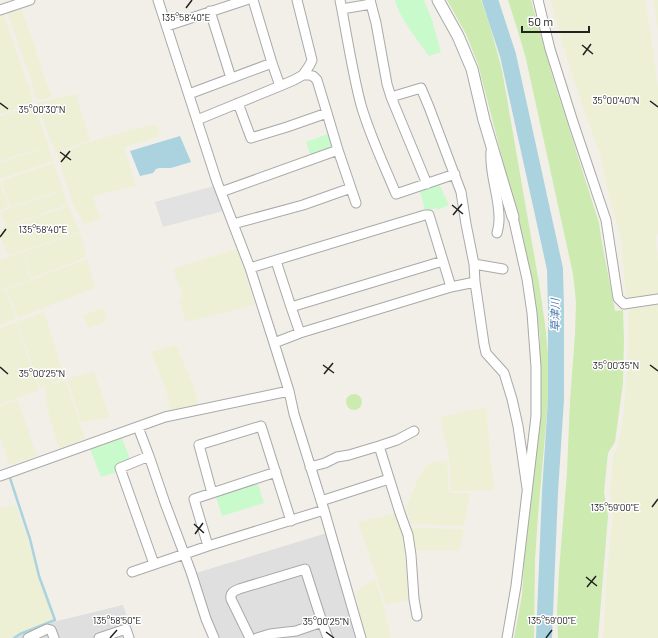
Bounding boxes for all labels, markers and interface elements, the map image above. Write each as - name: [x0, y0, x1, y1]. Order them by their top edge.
- scale bar: [522, 8, 589, 34]
- text: 135°58'40"E: [161, 11, 211, 23]
- text: 50 m: [528, 14, 553, 28]
- text: 35°00'40"N: [592, 94, 640, 106]
- text: 35°00'30"N: [19, 103, 65, 115]
- text: 135°58'40"E: [18, 223, 68, 235]
- water label: 草津川: [548, 298, 561, 332]
- text: 35°00'35"N: [593, 359, 639, 371]
- text: 35°00'25"N: [19, 367, 65, 379]
- text: 135°59'00"E: [590, 501, 640, 513]
- text: 135°58'50"E: [93, 614, 141, 626]
- text: 135°59'00"E: [527, 614, 577, 626]
- text: 35°00'25"N: [303, 615, 349, 627]

